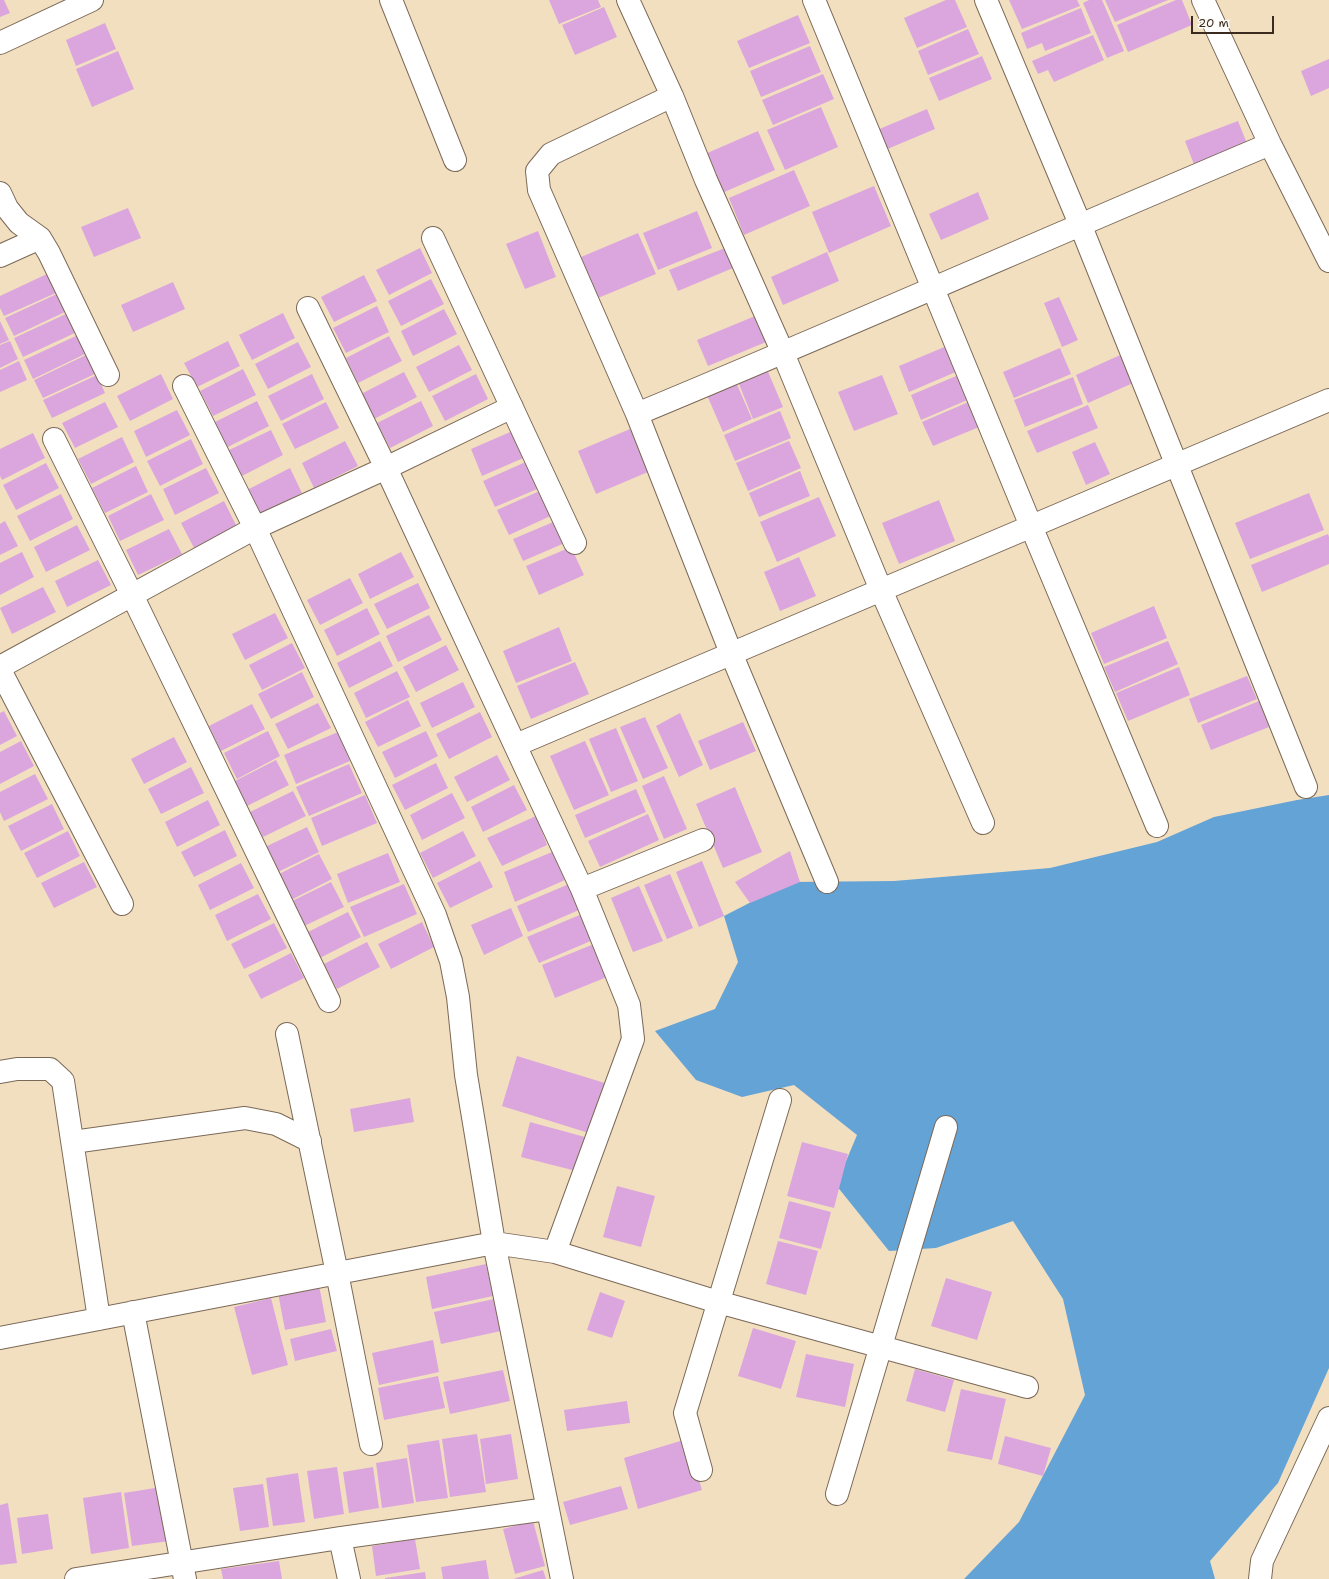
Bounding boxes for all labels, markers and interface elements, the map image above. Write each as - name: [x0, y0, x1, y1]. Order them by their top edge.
- scale bar: [1193, 8, 1276, 34]
- text: 20 m: [1198, 15, 1229, 31]

